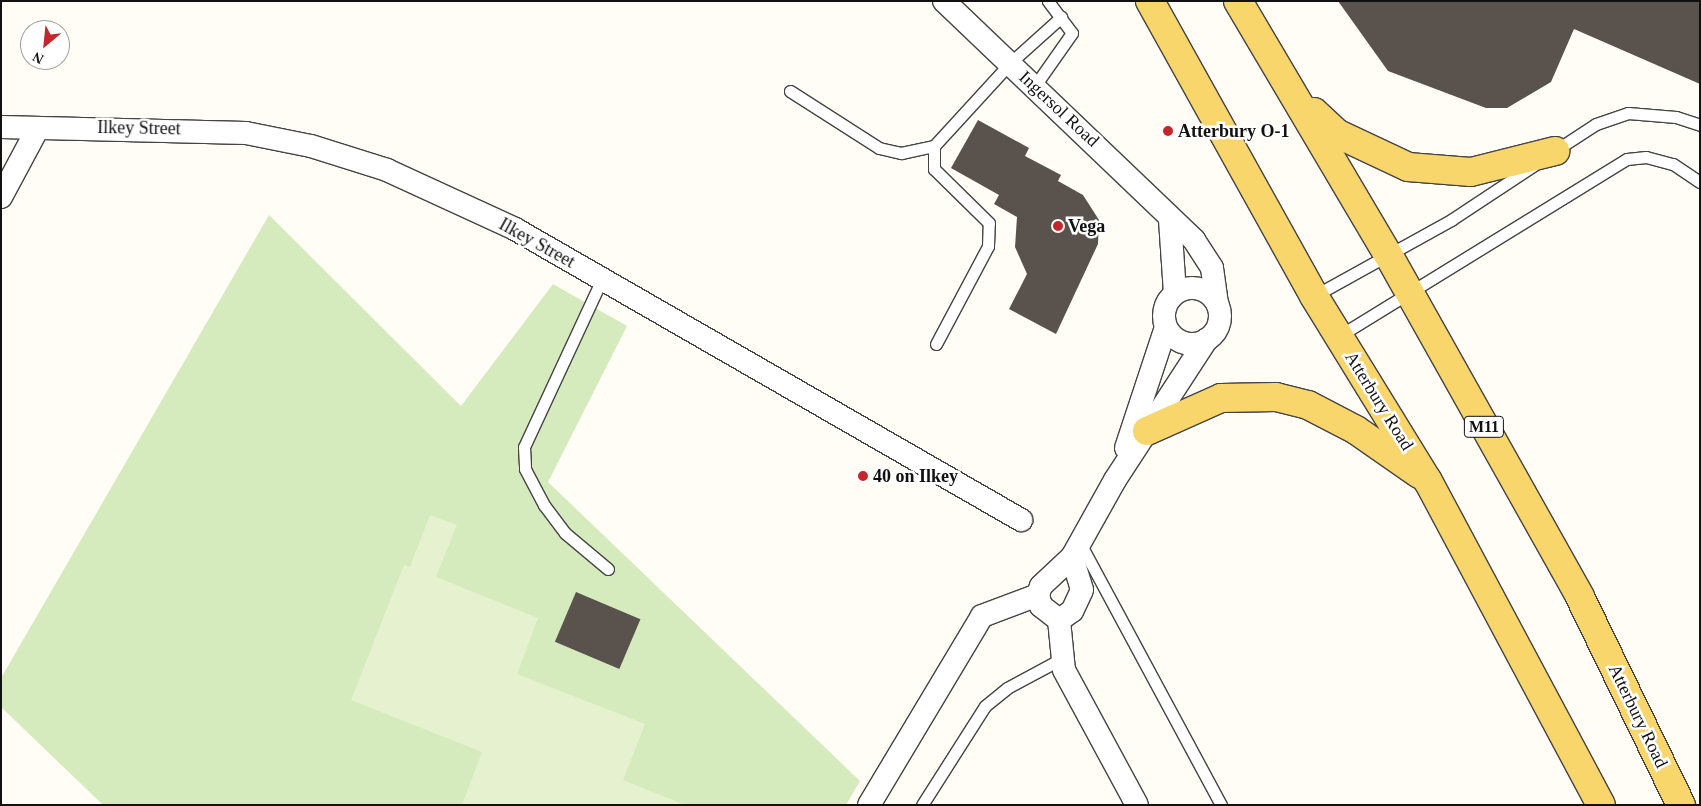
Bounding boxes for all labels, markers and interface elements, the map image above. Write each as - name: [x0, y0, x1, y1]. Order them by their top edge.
- north arrow: [20, 20, 70, 70]
- text: N: [30, 49, 46, 67]
- street label: Ingersol Road: [1015, 66, 1103, 152]
- street label: Ilkey Street: [97, 116, 181, 140]
- place label: Atterbury O-1: [1178, 120, 1289, 142]
- marker: Atterbury O-1: [1162, 125, 1174, 137]
- street label: Ilkey Street: [495, 213, 579, 273]
- place label: Vega: [1068, 215, 1105, 237]
- marker: Vega: [1052, 220, 1064, 232]
- street label: Atterbury Road: [1340, 348, 1418, 454]
- road number: M11: [1463, 414, 1505, 441]
- place label: 40 on Ilkey: [873, 465, 958, 487]
- marker: 40 on Ilkey: [857, 470, 869, 482]
- street label: Atterbury Road: [1604, 661, 1672, 771]

